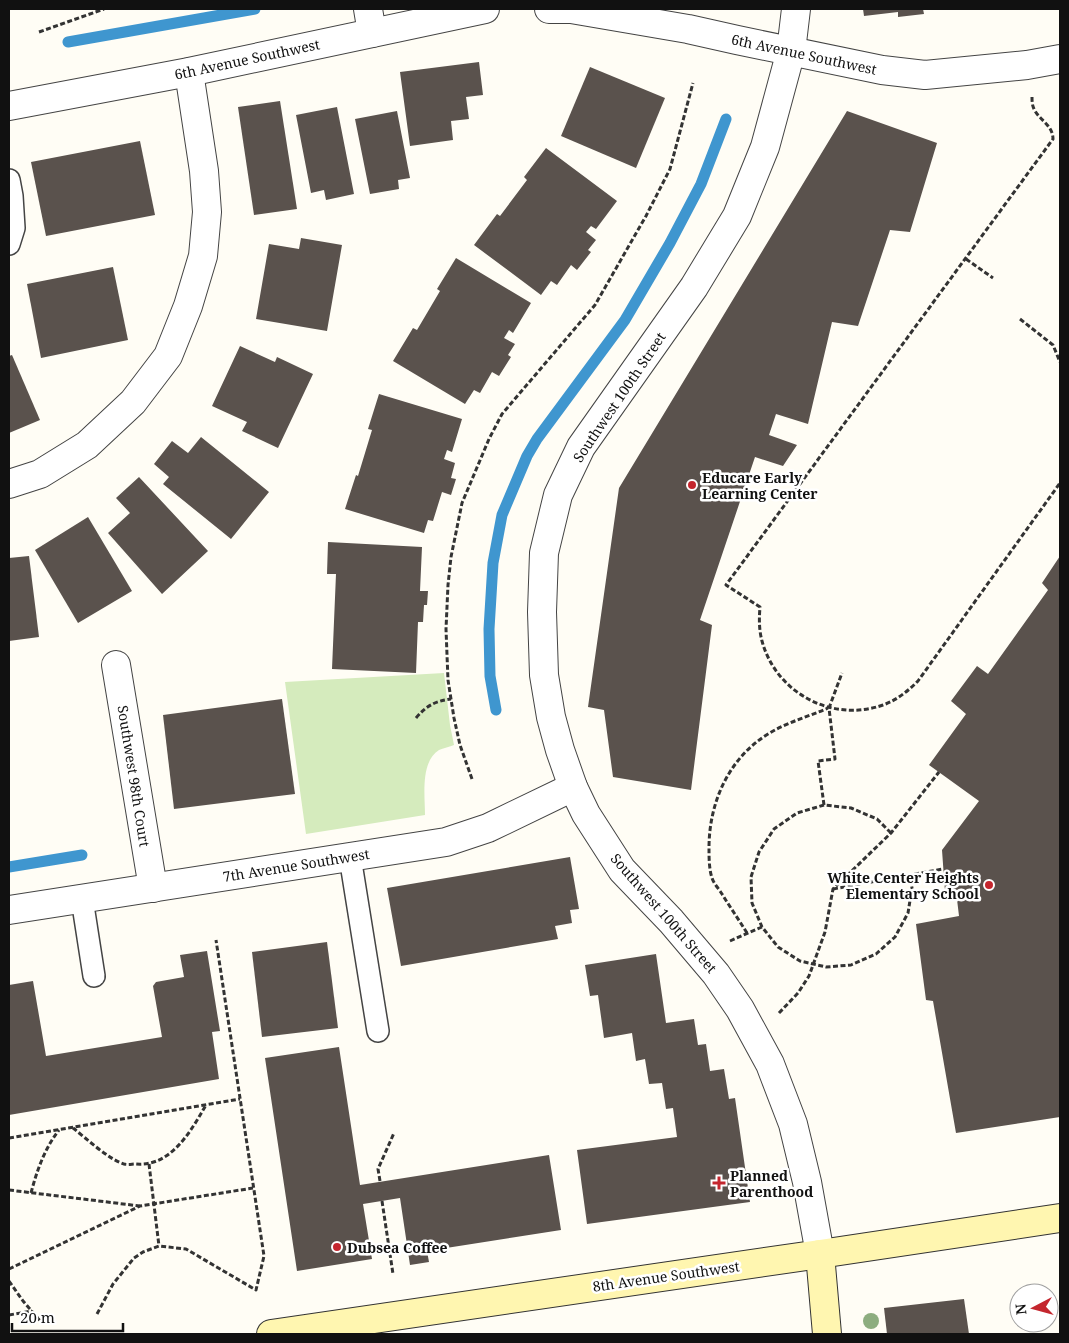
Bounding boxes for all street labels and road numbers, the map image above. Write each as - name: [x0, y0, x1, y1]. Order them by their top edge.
- street label: 6th Avenue Southwest: [730, 29, 879, 79]
- street label: 6th Avenue Southwest: [173, 34, 322, 84]
- street label: Southwest 100th Street: [568, 328, 670, 466]
- street label: Southwest 98th Court: [113, 704, 155, 848]
- street label: 7th Avenue Southwest: [221, 844, 371, 886]
- street label: Southwest 100th Street: [607, 849, 721, 977]
- street label: 8th Avenue Southwest: [591, 1256, 741, 1296]

